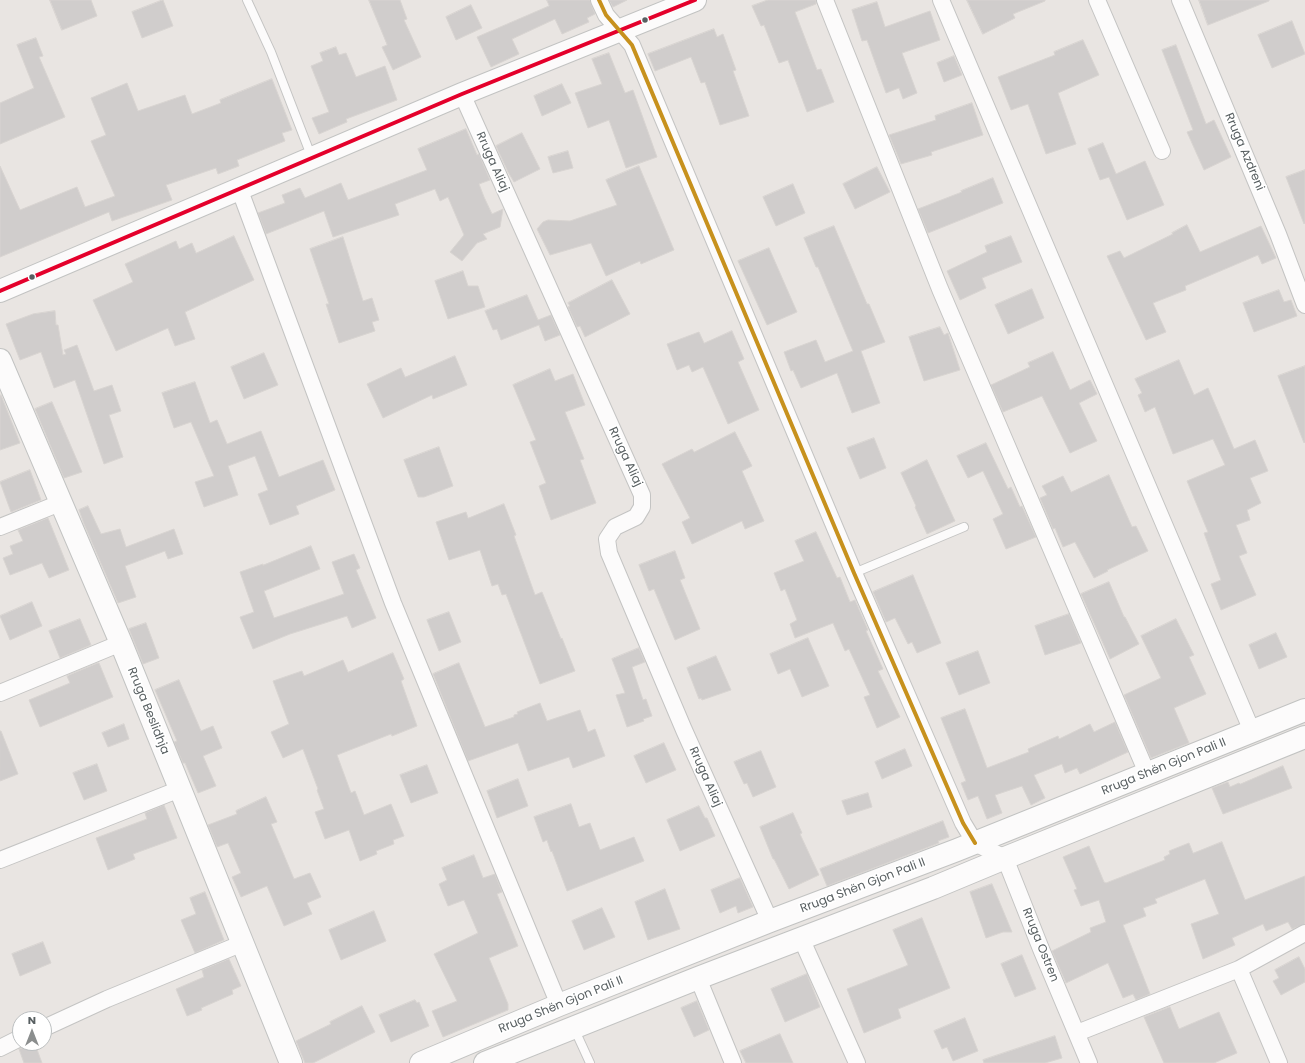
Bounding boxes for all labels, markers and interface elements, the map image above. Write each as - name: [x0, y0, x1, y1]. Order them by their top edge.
- unlabelled marker: [640, 15, 650, 25]
- street label: Rruga Azdreni: [1221, 111, 1267, 193]
- street label: Rruga Aliaj: [472, 130, 512, 194]
- unlabelled marker: [27, 272, 37, 282]
- street label: Rruga Aliaj: [605, 425, 645, 489]
- street label: Rruga Beslidhja: [124, 665, 172, 757]
- street label: Rruga Shën Gjon Pali II: [1100, 735, 1228, 799]
- street label: Rruga Aliaj: [685, 745, 725, 809]
- street label: Rruga Shën Gjon Pali II: [798, 855, 928, 917]
- street label: Rruga Ostren: [1019, 906, 1061, 984]
- street label: Rruga Shën Gjon Pali II: [497, 973, 625, 1037]
- north arrow: [12, 1011, 52, 1051]
- text: N: [28, 1012, 36, 1028]

